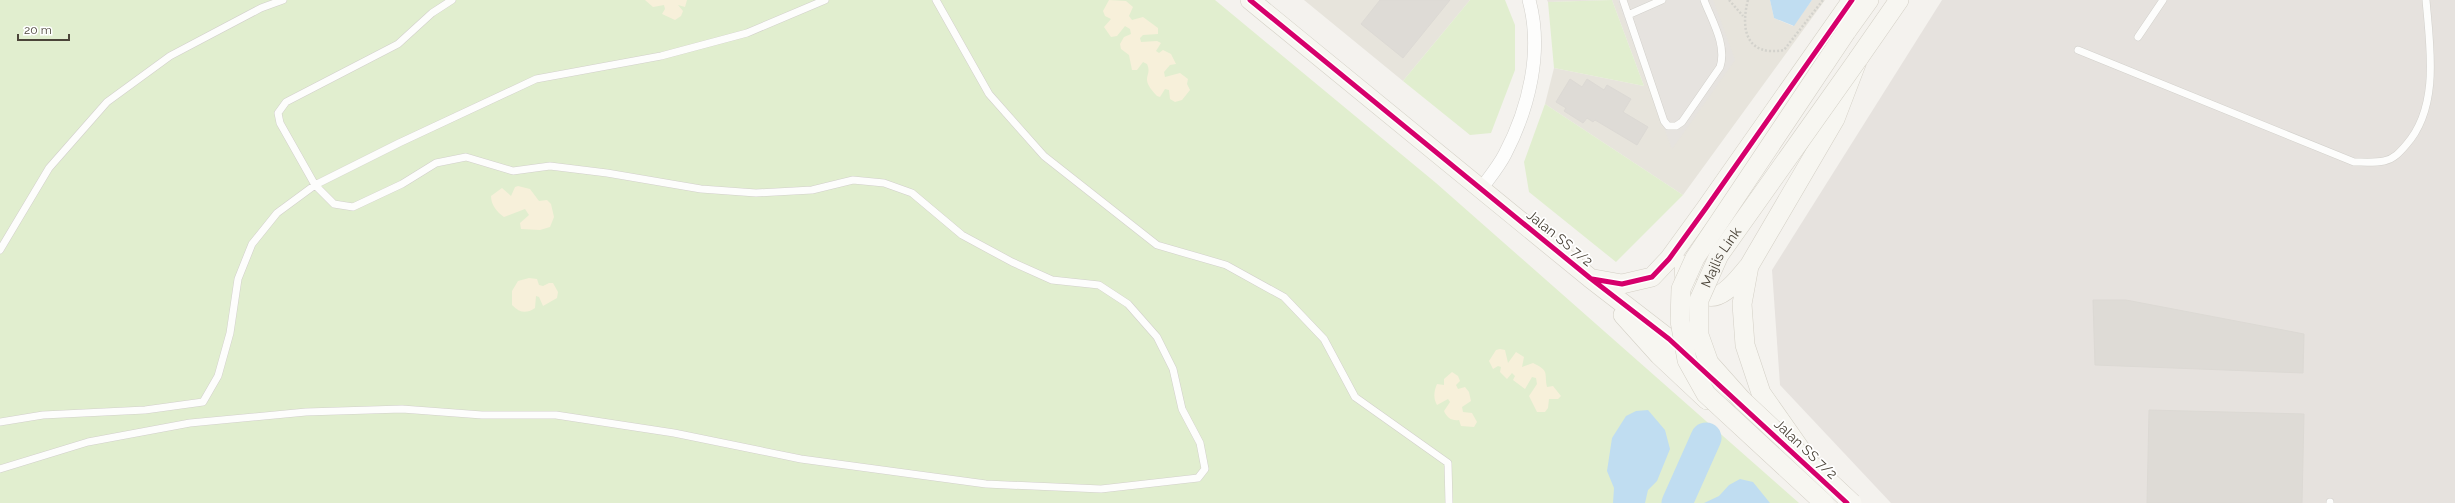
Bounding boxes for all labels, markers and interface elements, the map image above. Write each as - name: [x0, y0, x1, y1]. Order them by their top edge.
- scale bar: [18, 16, 69, 42]
- text: 20 m: [24, 23, 52, 37]
- street label: Jalan SS 7/2: [1524, 207, 1596, 269]
- street label: Majlis Link: [1698, 224, 1745, 290]
- street label: Jalan SS 7/2: [1771, 416, 1841, 482]

